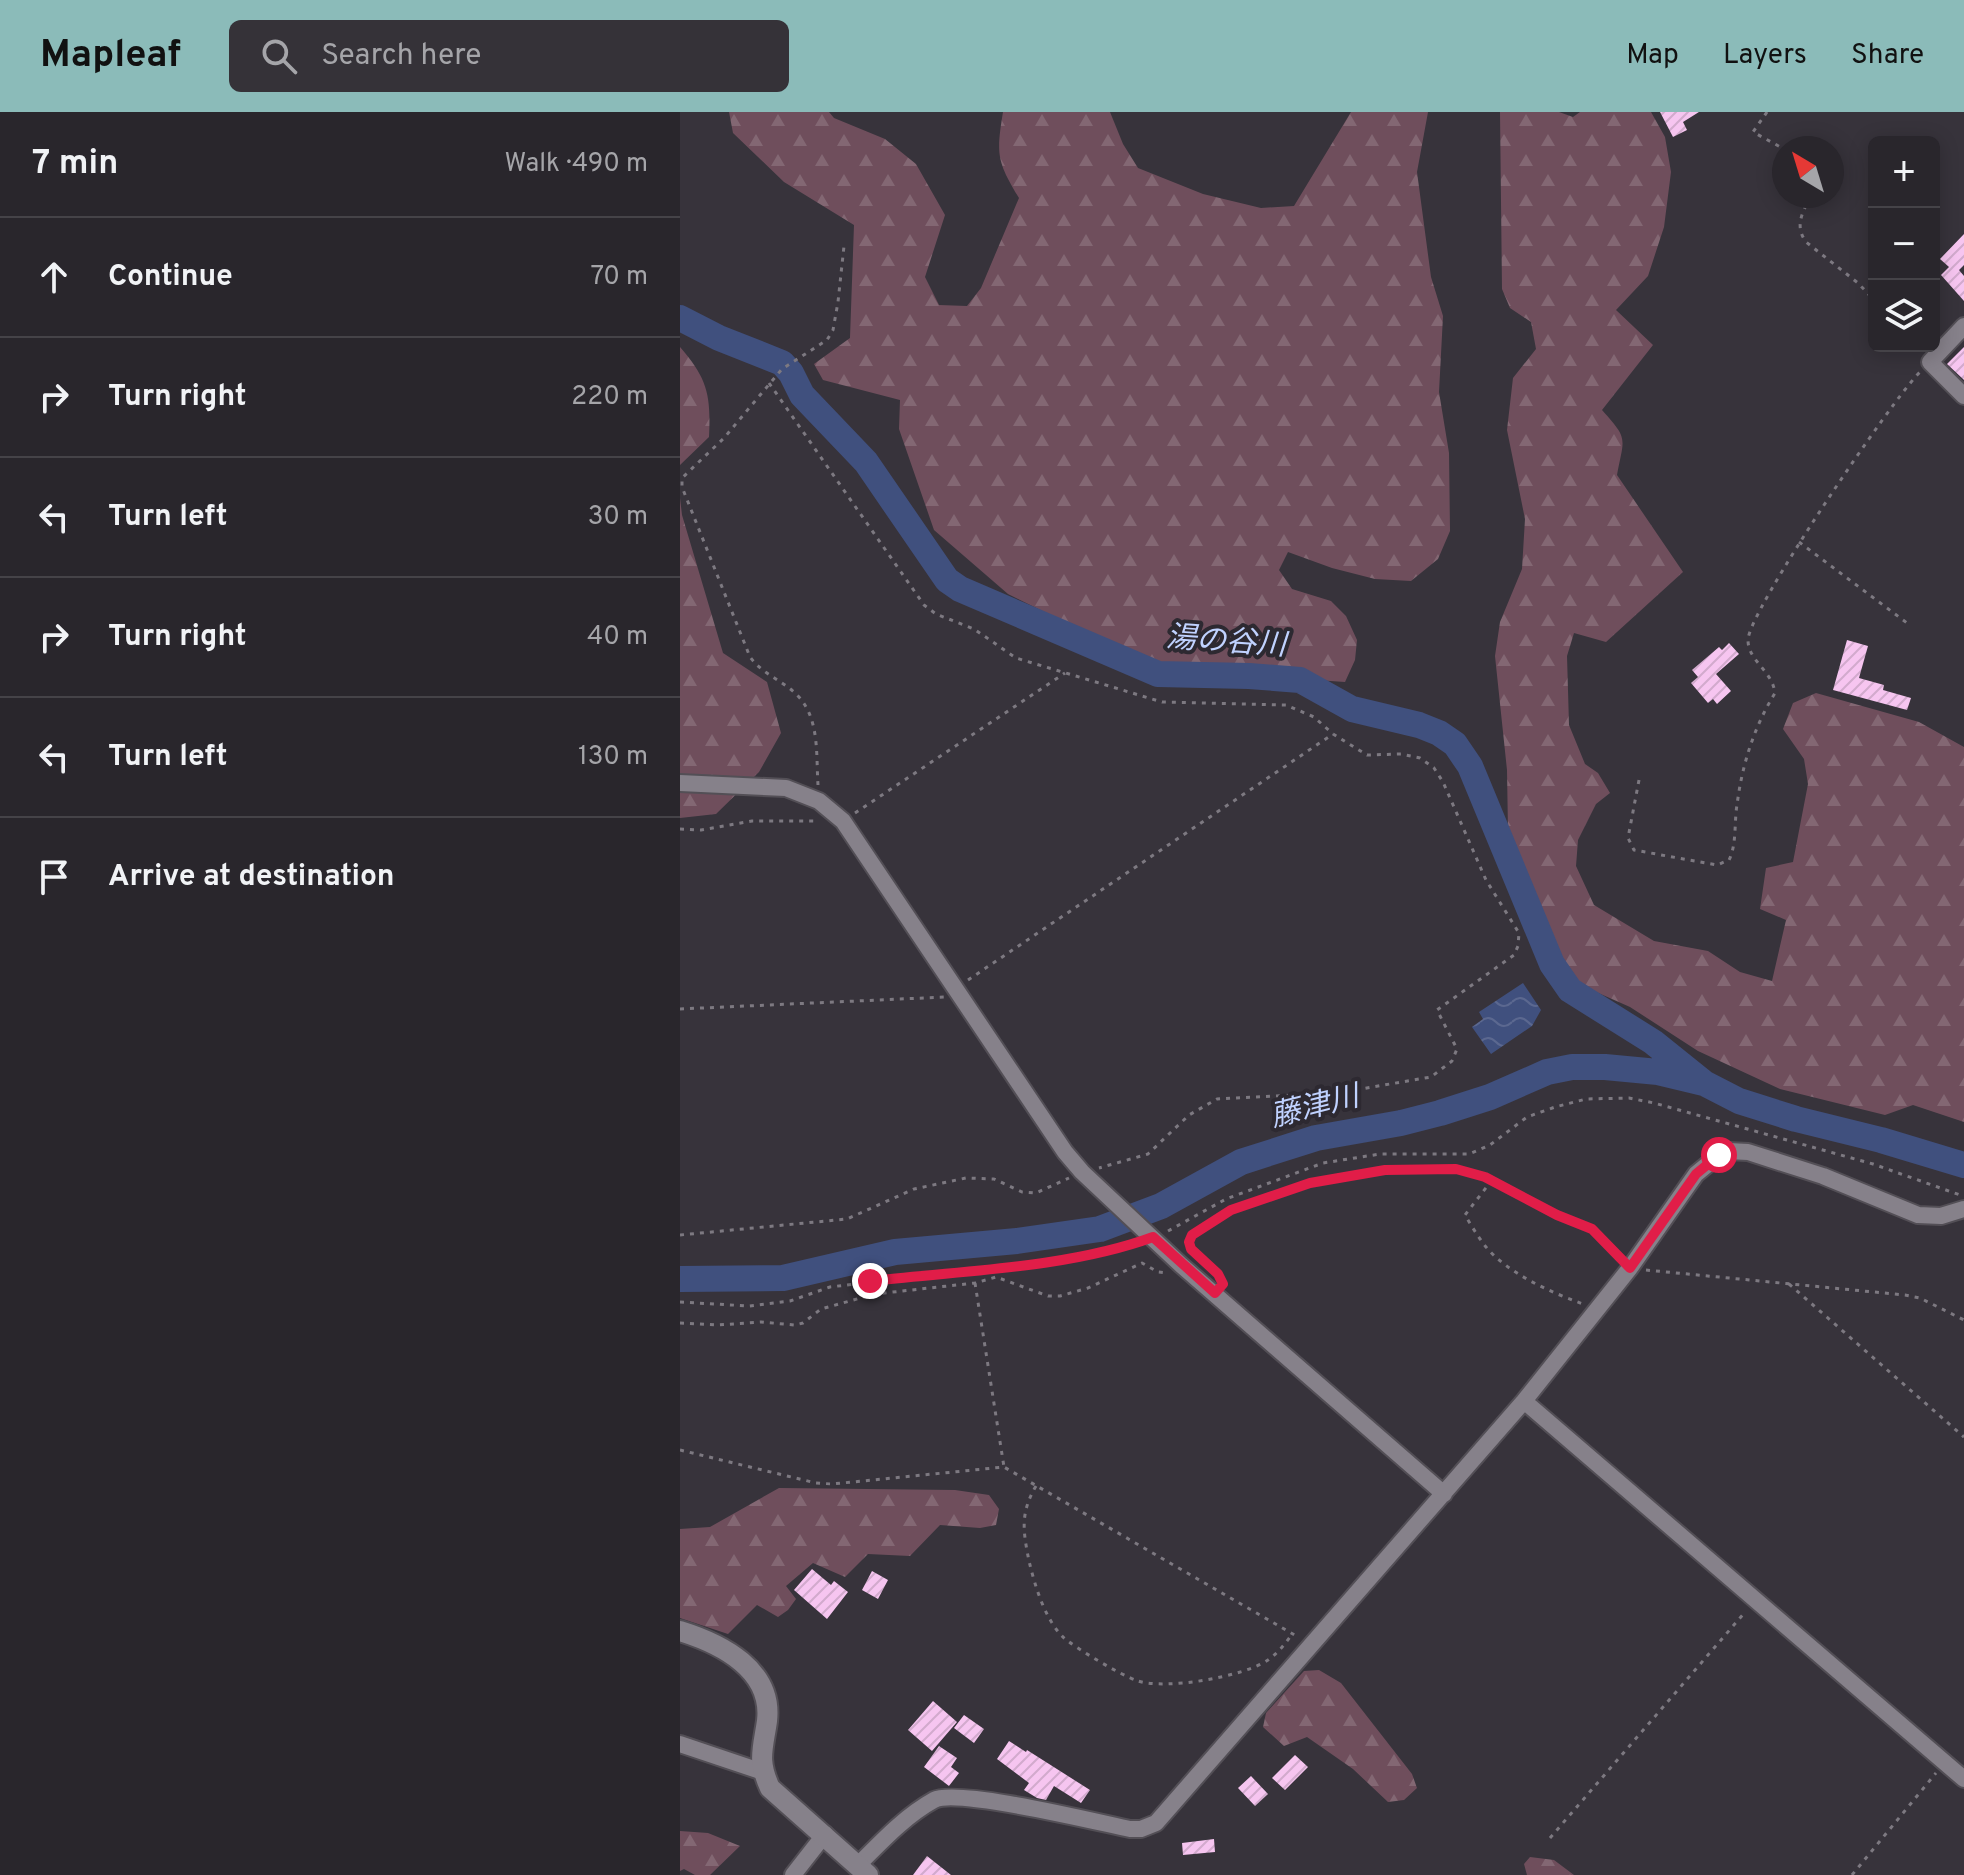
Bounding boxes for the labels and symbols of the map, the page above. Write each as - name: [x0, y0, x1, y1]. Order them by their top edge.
- north arrow: [1772, 136, 1844, 208]
- water label: 湯の谷川: [1165, 620, 1290, 666]
- water label: 藤津川: [1267, 1078, 1366, 1137]
- route start: [1701, 1137, 1737, 1173]
- route end: [852, 1263, 888, 1299]

